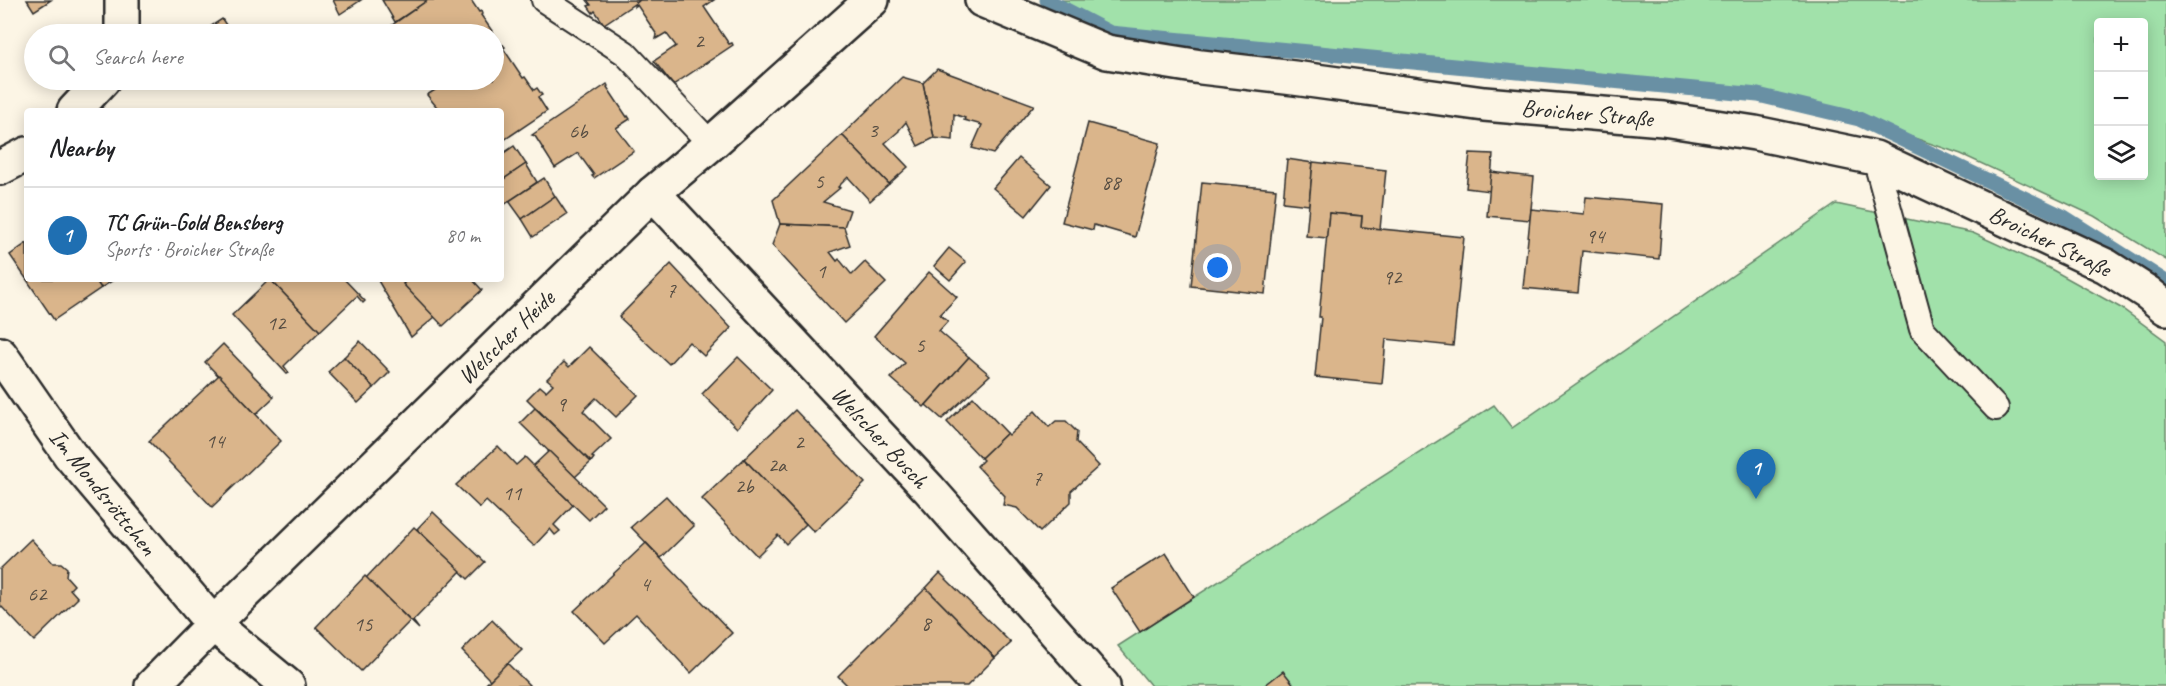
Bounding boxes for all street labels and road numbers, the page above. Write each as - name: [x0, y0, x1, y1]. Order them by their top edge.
- street label: Broicher Straße: [1520, 92, 1656, 134]
- street label: Broicher Straße: [1984, 199, 2118, 284]
- street label: Welscher Heide: [451, 282, 562, 391]
- street label: Welscher Busch: [825, 380, 936, 495]
- street label: Im Mondsröttchen: [43, 422, 163, 562]

